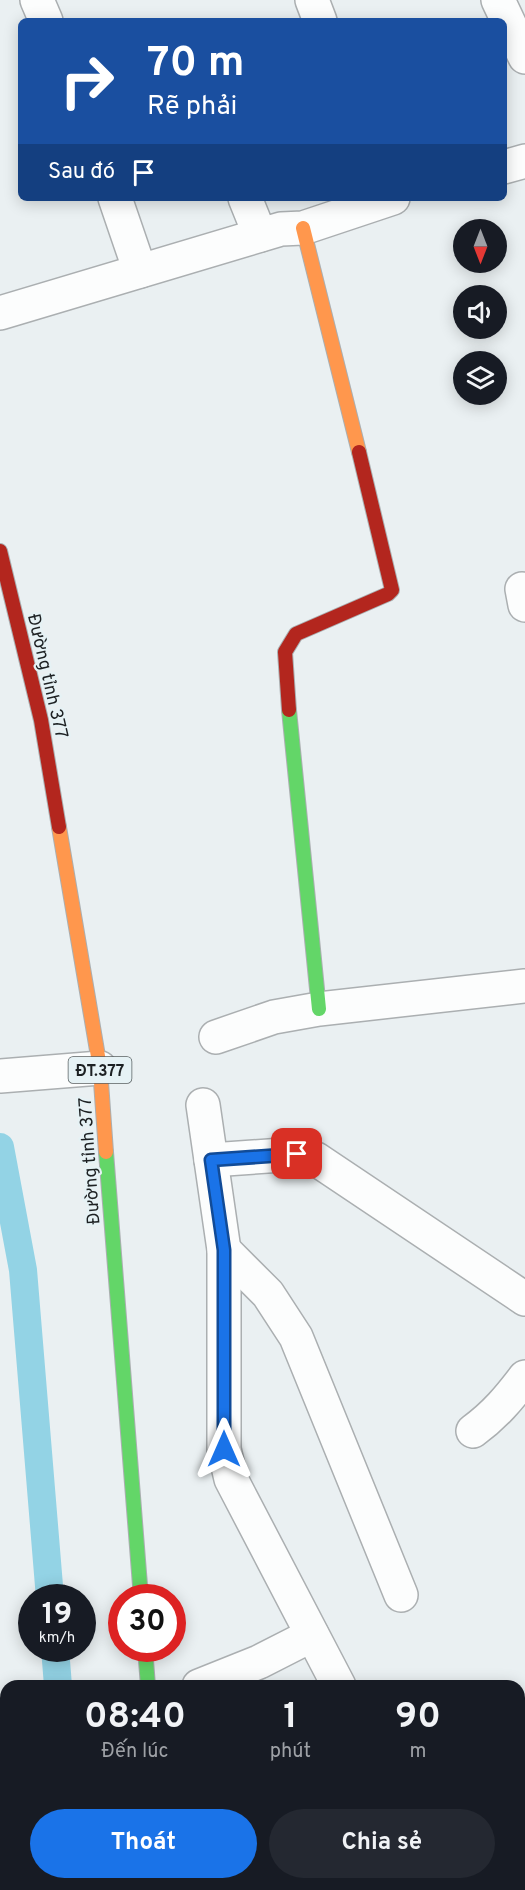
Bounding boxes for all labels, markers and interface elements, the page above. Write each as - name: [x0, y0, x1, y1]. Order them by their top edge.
- text: 70 m: [147, 38, 245, 91]
- icon: right: [48, 42, 126, 120]
- text: Rẽ phải: [147, 90, 237, 124]
- icon: arrive: [127, 156, 160, 189]
- text: Sau đó: [48, 159, 115, 186]
- north arrow: [453, 219, 507, 273]
- map controls: [453, 219, 507, 405]
- button: sound: [453, 285, 507, 339]
- button: layers: [453, 351, 507, 405]
- street label: Đường tỉnh 377: [21, 612, 72, 741]
- road number: ĐT.377: [68, 1057, 132, 1083]
- street label: Đường tỉnh 377: [75, 1096, 106, 1225]
- pin: [271, 1128, 322, 1179]
- icon: arrive: [280, 1137, 313, 1170]
- position arrow: [192, 1417, 256, 1481]
- speed limit sign: 30: [108, 1584, 186, 1662]
- text: 19: [42, 1597, 72, 1634]
- text: km/h: [39, 1629, 75, 1648]
- text: 08:40: [84, 1695, 186, 1741]
- text: 1: [283, 1695, 298, 1741]
- text: 90: [395, 1695, 441, 1741]
- text: Đến lúc: [101, 1739, 168, 1765]
- text: phút: [270, 1739, 311, 1765]
- text: m: [410, 1739, 427, 1765]
- button: Thoát: [30, 1809, 257, 1878]
- button: Chia sẻ: [269, 1809, 495, 1878]

